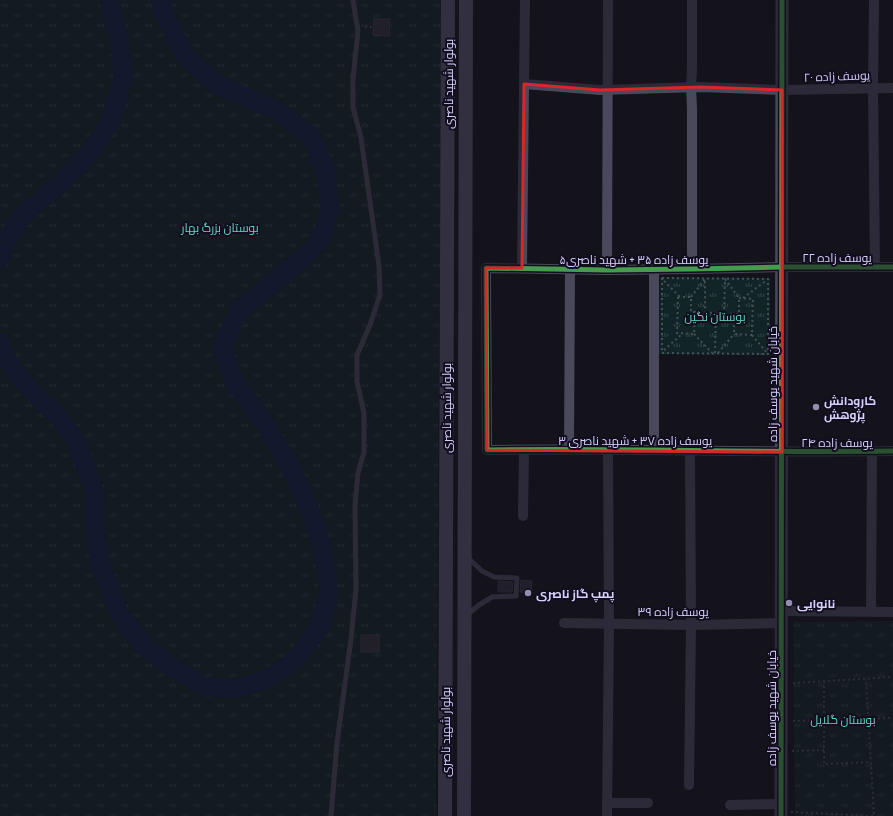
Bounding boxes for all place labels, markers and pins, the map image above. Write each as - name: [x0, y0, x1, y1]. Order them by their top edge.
- place label: کارودانش پژوهش: [824, 393, 876, 424]
- marker: کارودانش پژوهش: [811, 402, 821, 412]
- place label: پمپ گاز ناصری: [536, 586, 615, 603]
- marker: پمپ گاز ناصری: [523, 588, 533, 598]
- place label: نانوایی: [797, 596, 835, 612]
- marker: نانوایی: [784, 598, 794, 608]

